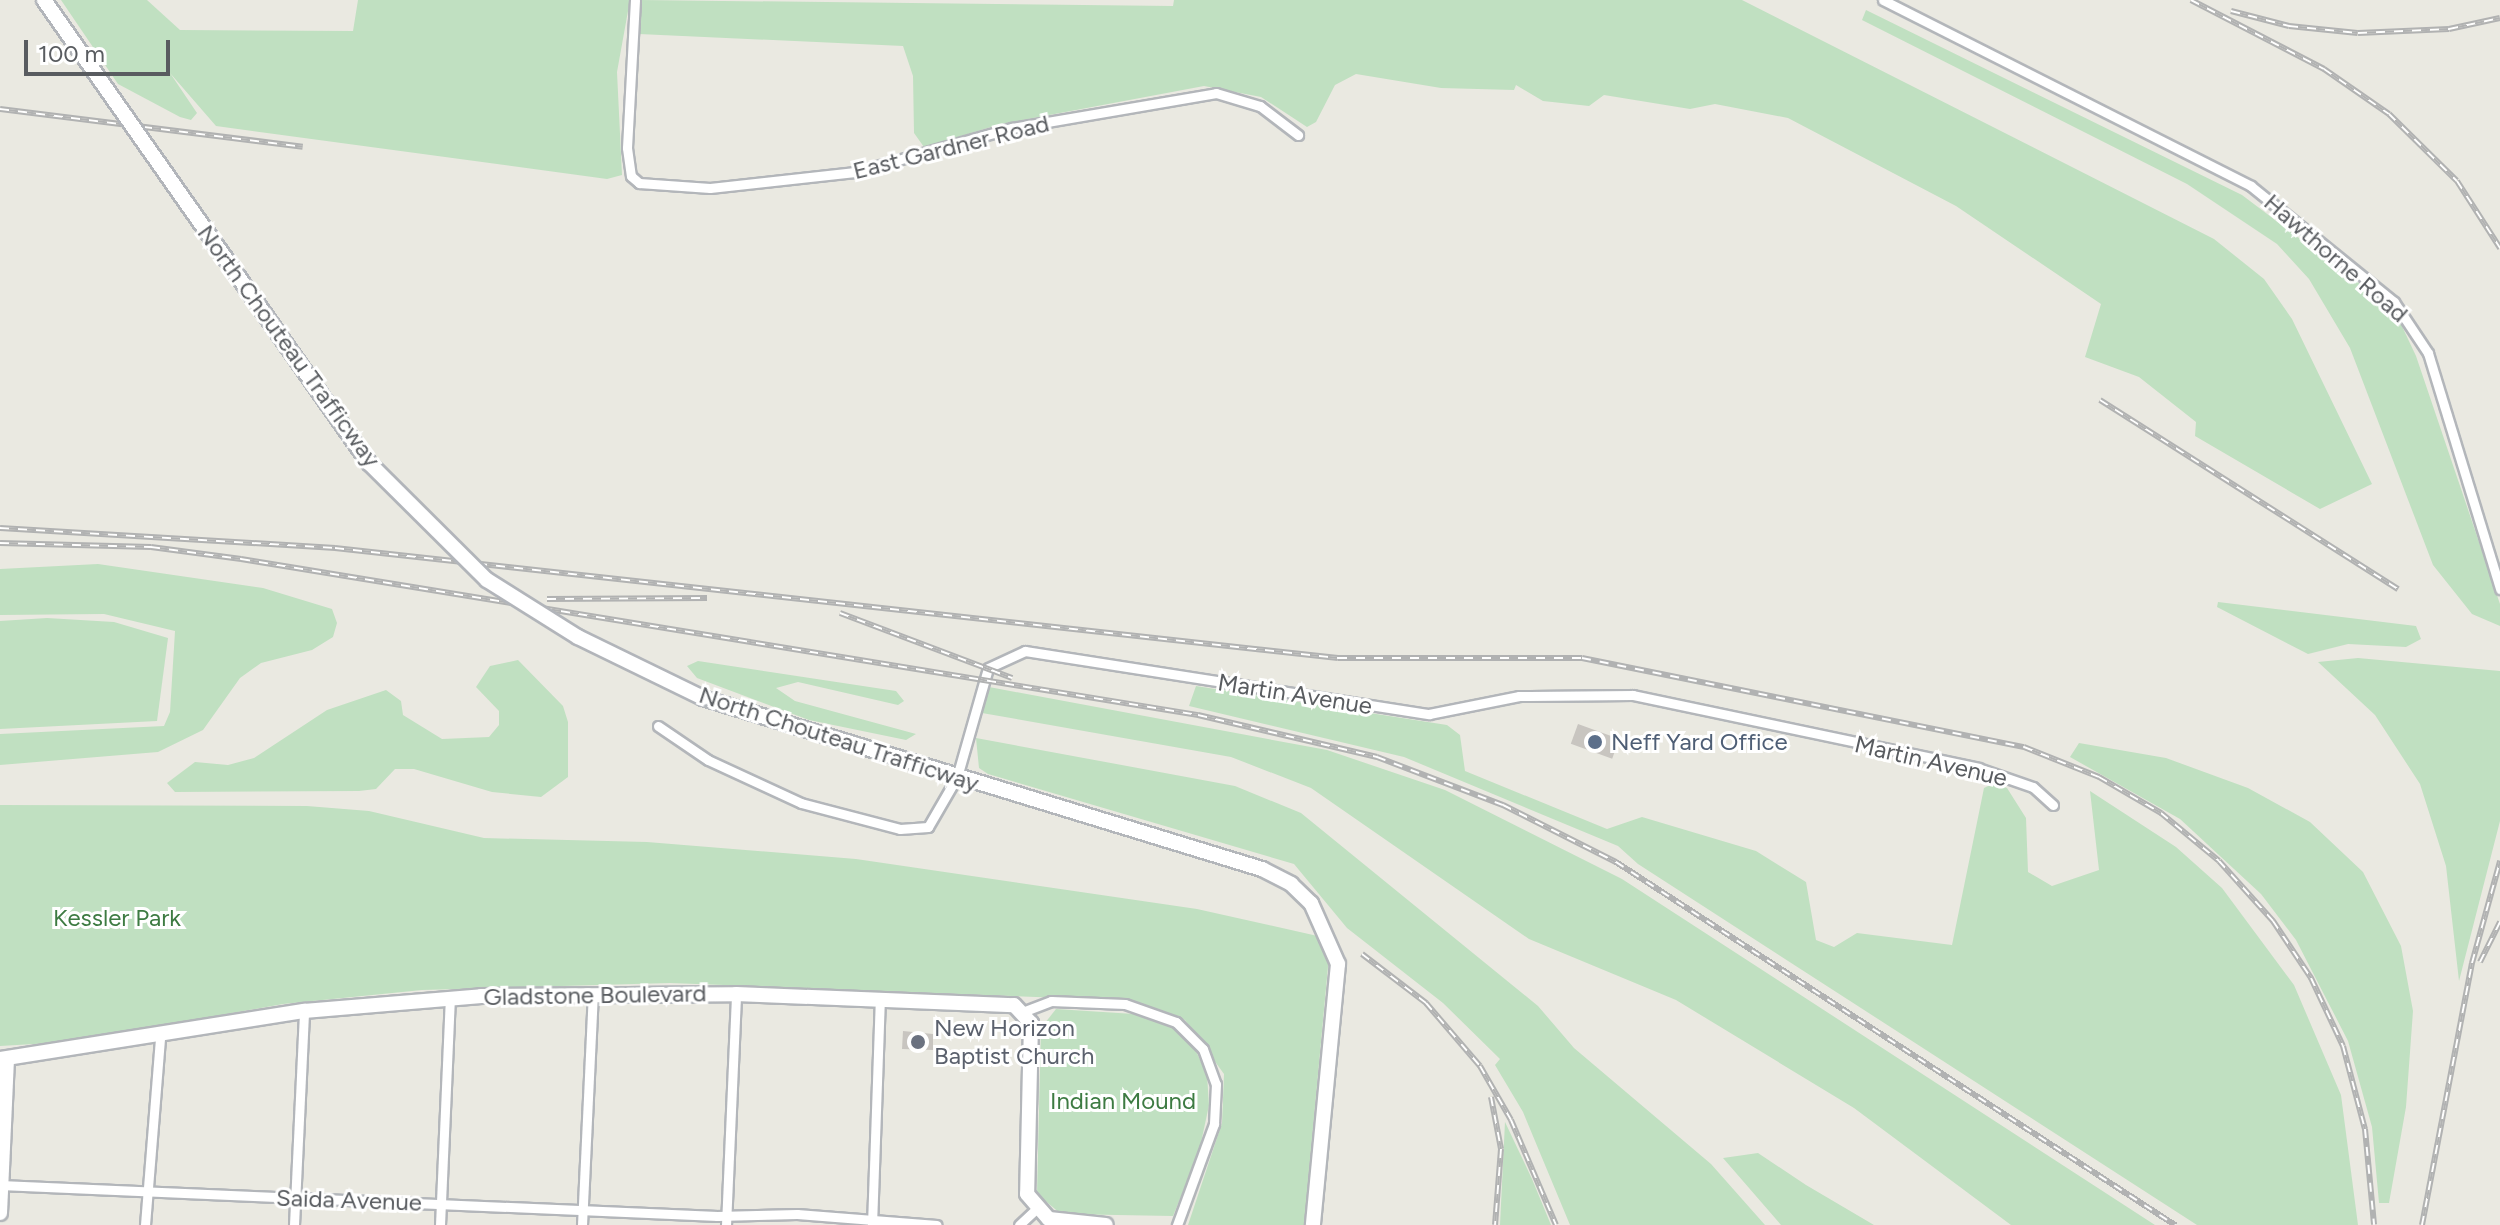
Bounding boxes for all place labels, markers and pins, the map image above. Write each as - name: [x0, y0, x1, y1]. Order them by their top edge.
- place label: Neff Yard Office: [1611, 728, 1788, 756]
- marker: Neff Yard Office: [1586, 733, 1604, 751]
- place label: New Horizon Baptist Church: [934, 1014, 1094, 1070]
- marker: New Horizon Baptist Church: [909, 1033, 927, 1051]

